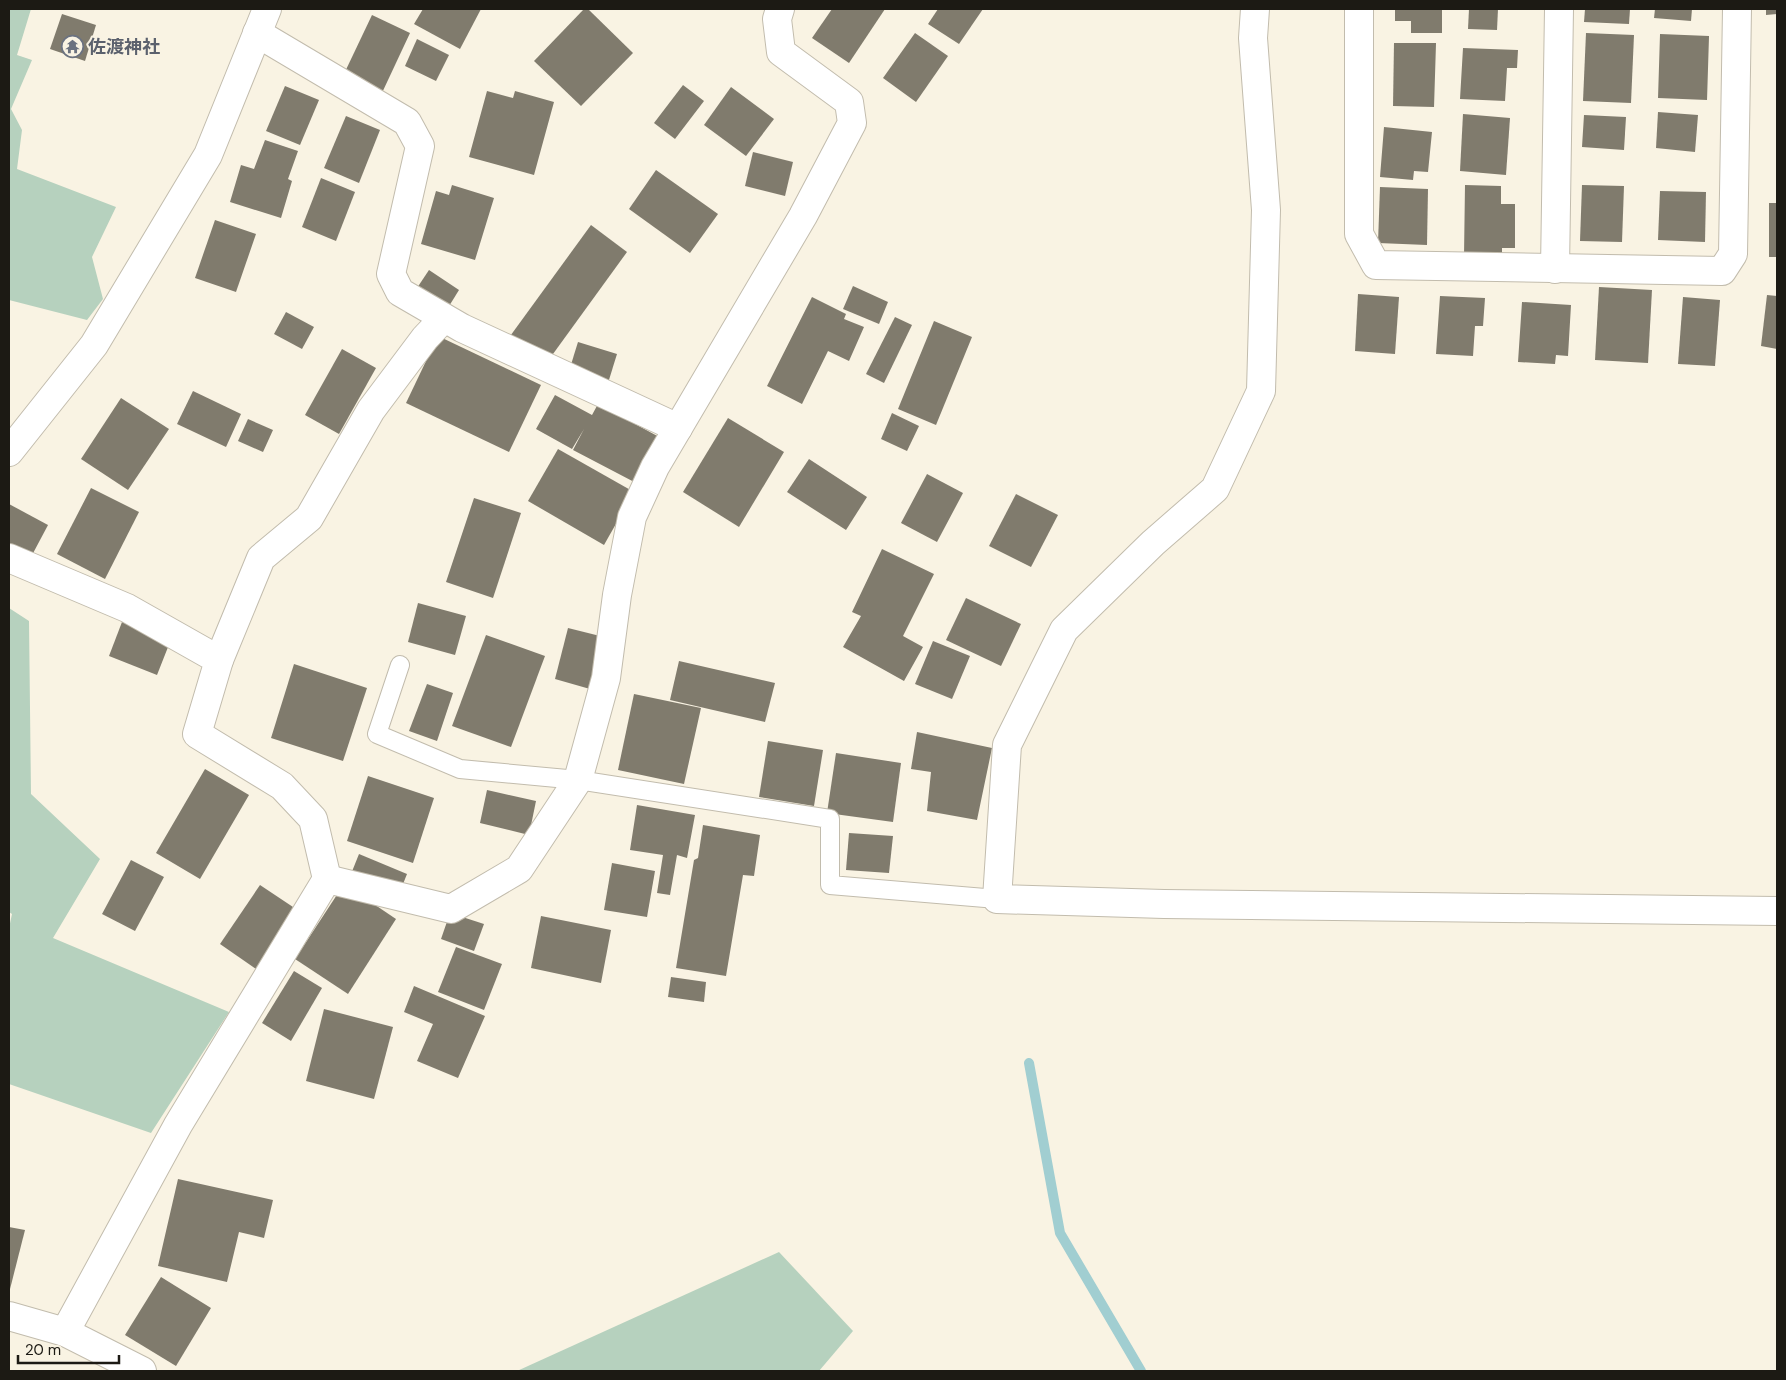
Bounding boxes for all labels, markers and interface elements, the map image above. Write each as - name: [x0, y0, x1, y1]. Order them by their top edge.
- temple icon: 佐渡神社: [60, 35, 84, 59]
- place label: 佐渡神社: [88, 35, 160, 59]
- scale bar: [18, 1332, 119, 1364]
- text: 20 m: [25, 1340, 61, 1360]

